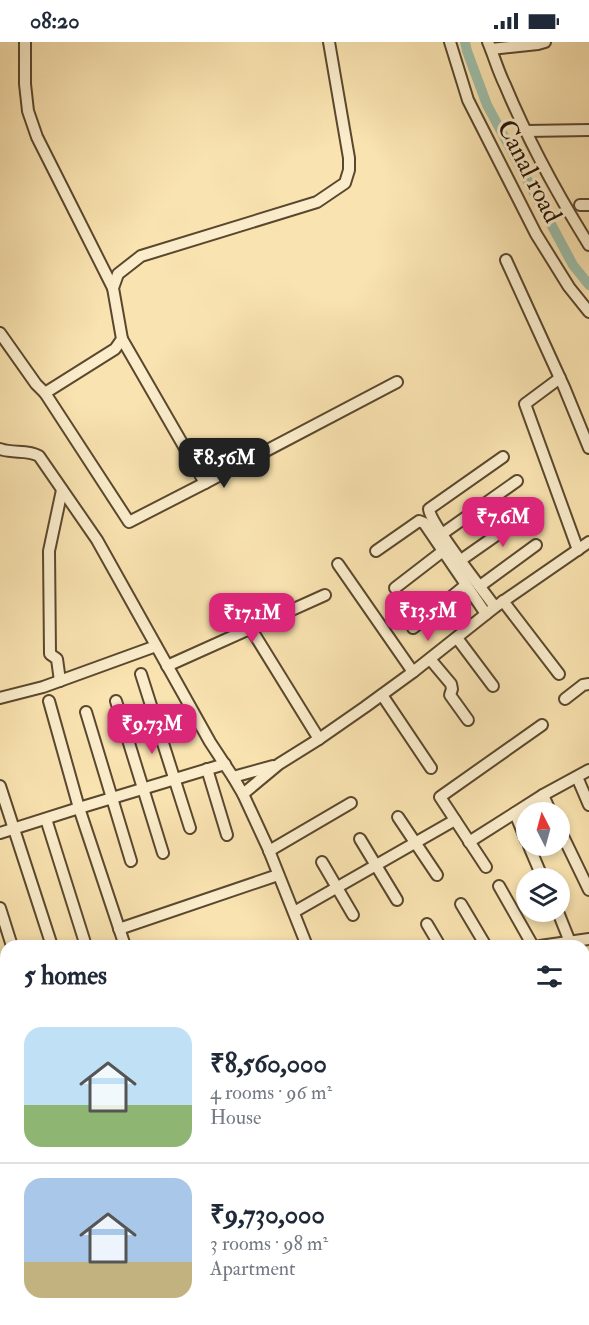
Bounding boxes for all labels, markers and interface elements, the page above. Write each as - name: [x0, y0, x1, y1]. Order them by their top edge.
- text: 08:20: [30, 7, 79, 35]
- street label: Canal road: [490, 115, 569, 229]
- pin: ₹8.56M: [175, 438, 273, 489]
- text: ₹8.56M: [193, 445, 255, 470]
- pin: ₹7.6M: [461, 497, 545, 548]
- text: ₹7.6M: [476, 504, 530, 529]
- pin: ₹13.5M: [379, 591, 477, 642]
- pin: ₹17.1M: [203, 593, 301, 644]
- text: ₹13.5M: [399, 598, 457, 623]
- text: ₹17.1M: [223, 600, 281, 625]
- pin: ₹9.73M: [103, 704, 201, 755]
- text: ₹9.73M: [122, 711, 183, 736]
- north arrow: [516, 802, 570, 856]
- map controls: [516, 802, 570, 922]
- button: layers: [516, 868, 570, 922]
- text: 5 homes: [24, 960, 107, 992]
- icon: filters: [533, 960, 566, 993]
- text: ₹8,560,000: [210, 1048, 327, 1080]
- icon: home: [72, 1051, 144, 1123]
- text: 4 rooms · 96 m²: [210, 1080, 332, 1105]
- text: House: [210, 1105, 261, 1130]
- text: ₹9,730,000: [210, 1199, 325, 1231]
- icon: home: [72, 1202, 144, 1274]
- text: 3 rooms · 98 m²: [210, 1231, 328, 1256]
- text: Apartment: [210, 1256, 295, 1281]

